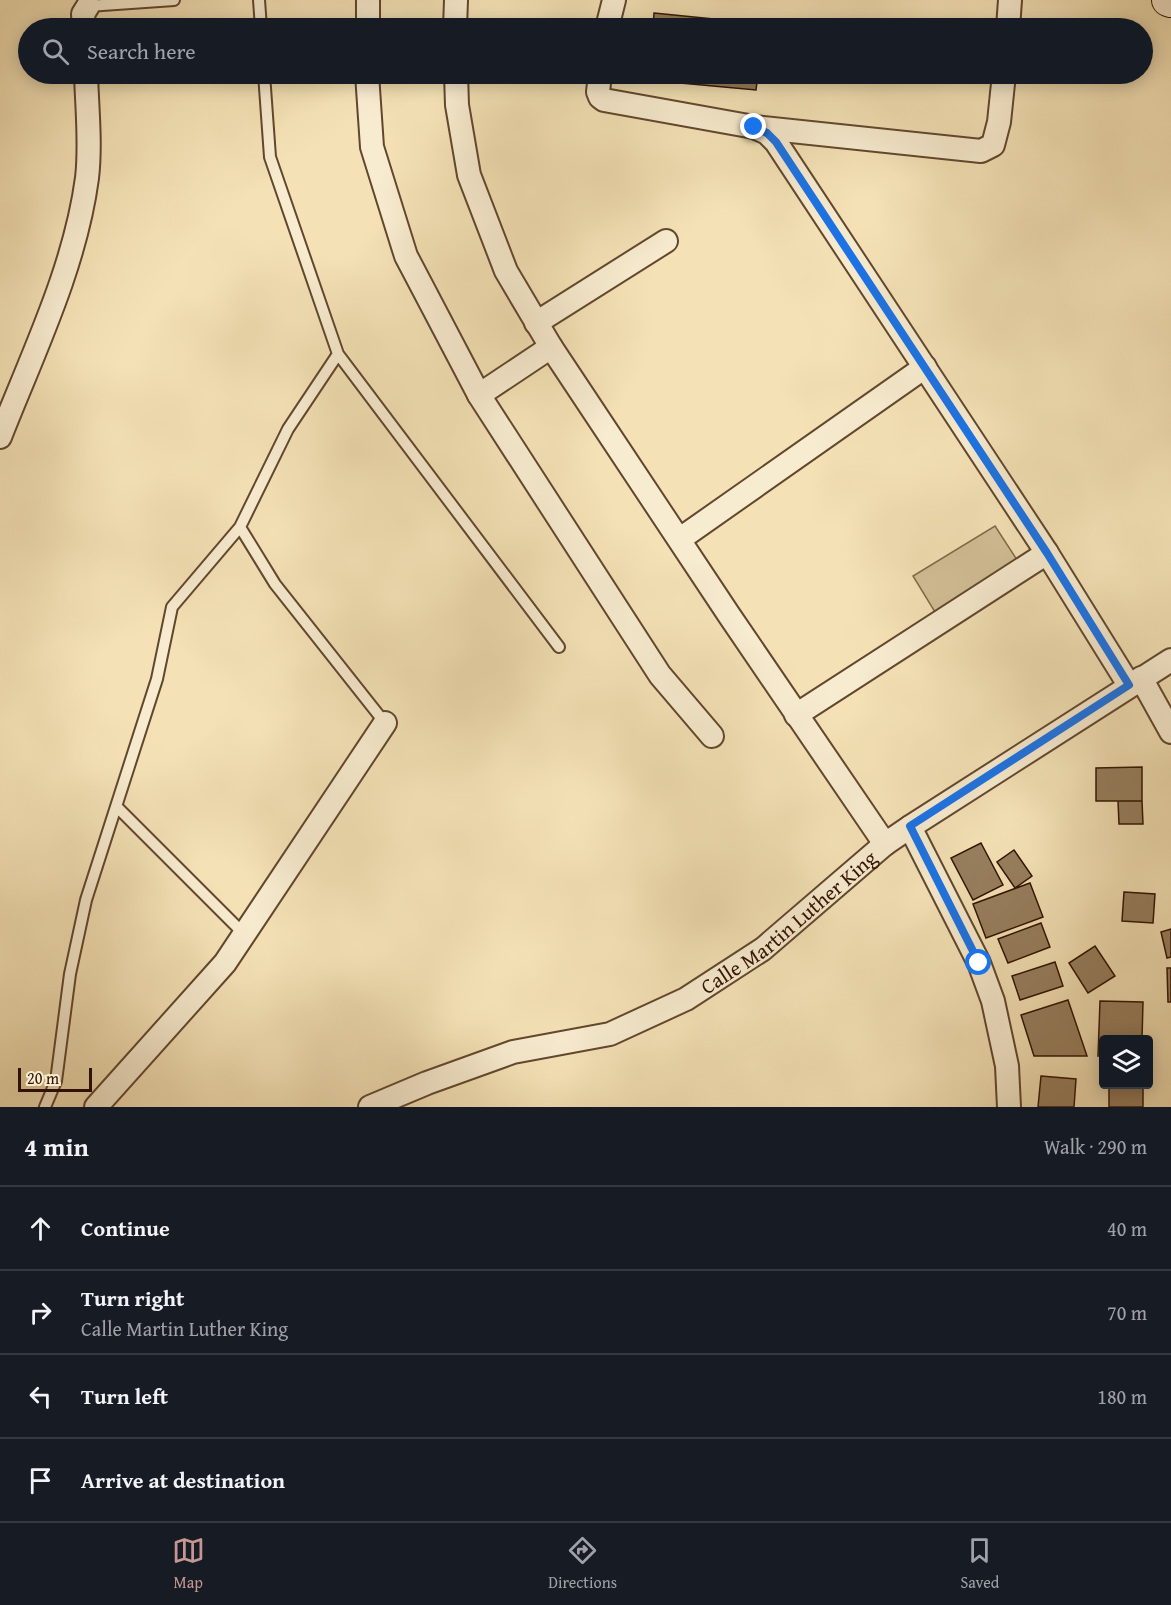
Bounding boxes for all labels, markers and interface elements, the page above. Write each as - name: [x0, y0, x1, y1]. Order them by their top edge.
- search box: [18, 18, 1153, 84]
- icon: search: [39, 35, 72, 68]
- text: Search here: [87, 35, 196, 67]
- route end: [740, 113, 766, 139]
- street label: Calle Martin Luther King: [694, 842, 884, 1001]
- route start: [965, 949, 991, 975]
- map controls: [1099, 1035, 1153, 1089]
- button: layers: [1099, 1035, 1153, 1089]
- scale bar: [18, 1065, 92, 1092]
- text: 20 m: [27, 1066, 59, 1090]
- text: 4 min: [24, 1127, 89, 1166]
- text: Walk · 290 m: [1044, 1132, 1147, 1161]
- icon: ahead: [24, 1212, 57, 1245]
- text: Continue: [81, 1212, 170, 1244]
- text: 40 m: [1107, 1214, 1147, 1243]
- text: Turn right: [81, 1282, 184, 1314]
- icon: right: [24, 1296, 57, 1329]
- text: 70 m: [1107, 1298, 1147, 1327]
- text: Calle Martin Luther King: [81, 1314, 288, 1343]
- icon: left: [24, 1380, 57, 1413]
- text: Turn left: [81, 1380, 168, 1412]
- text: 180 m: [1097, 1382, 1147, 1411]
- icon: arrive: [24, 1464, 57, 1497]
- text: Arrive at destination: [81, 1464, 285, 1496]
- tab: Map: [172, 1534, 205, 1594]
- tab: Directions: [548, 1534, 617, 1594]
- tab: Saved: [960, 1534, 999, 1594]

